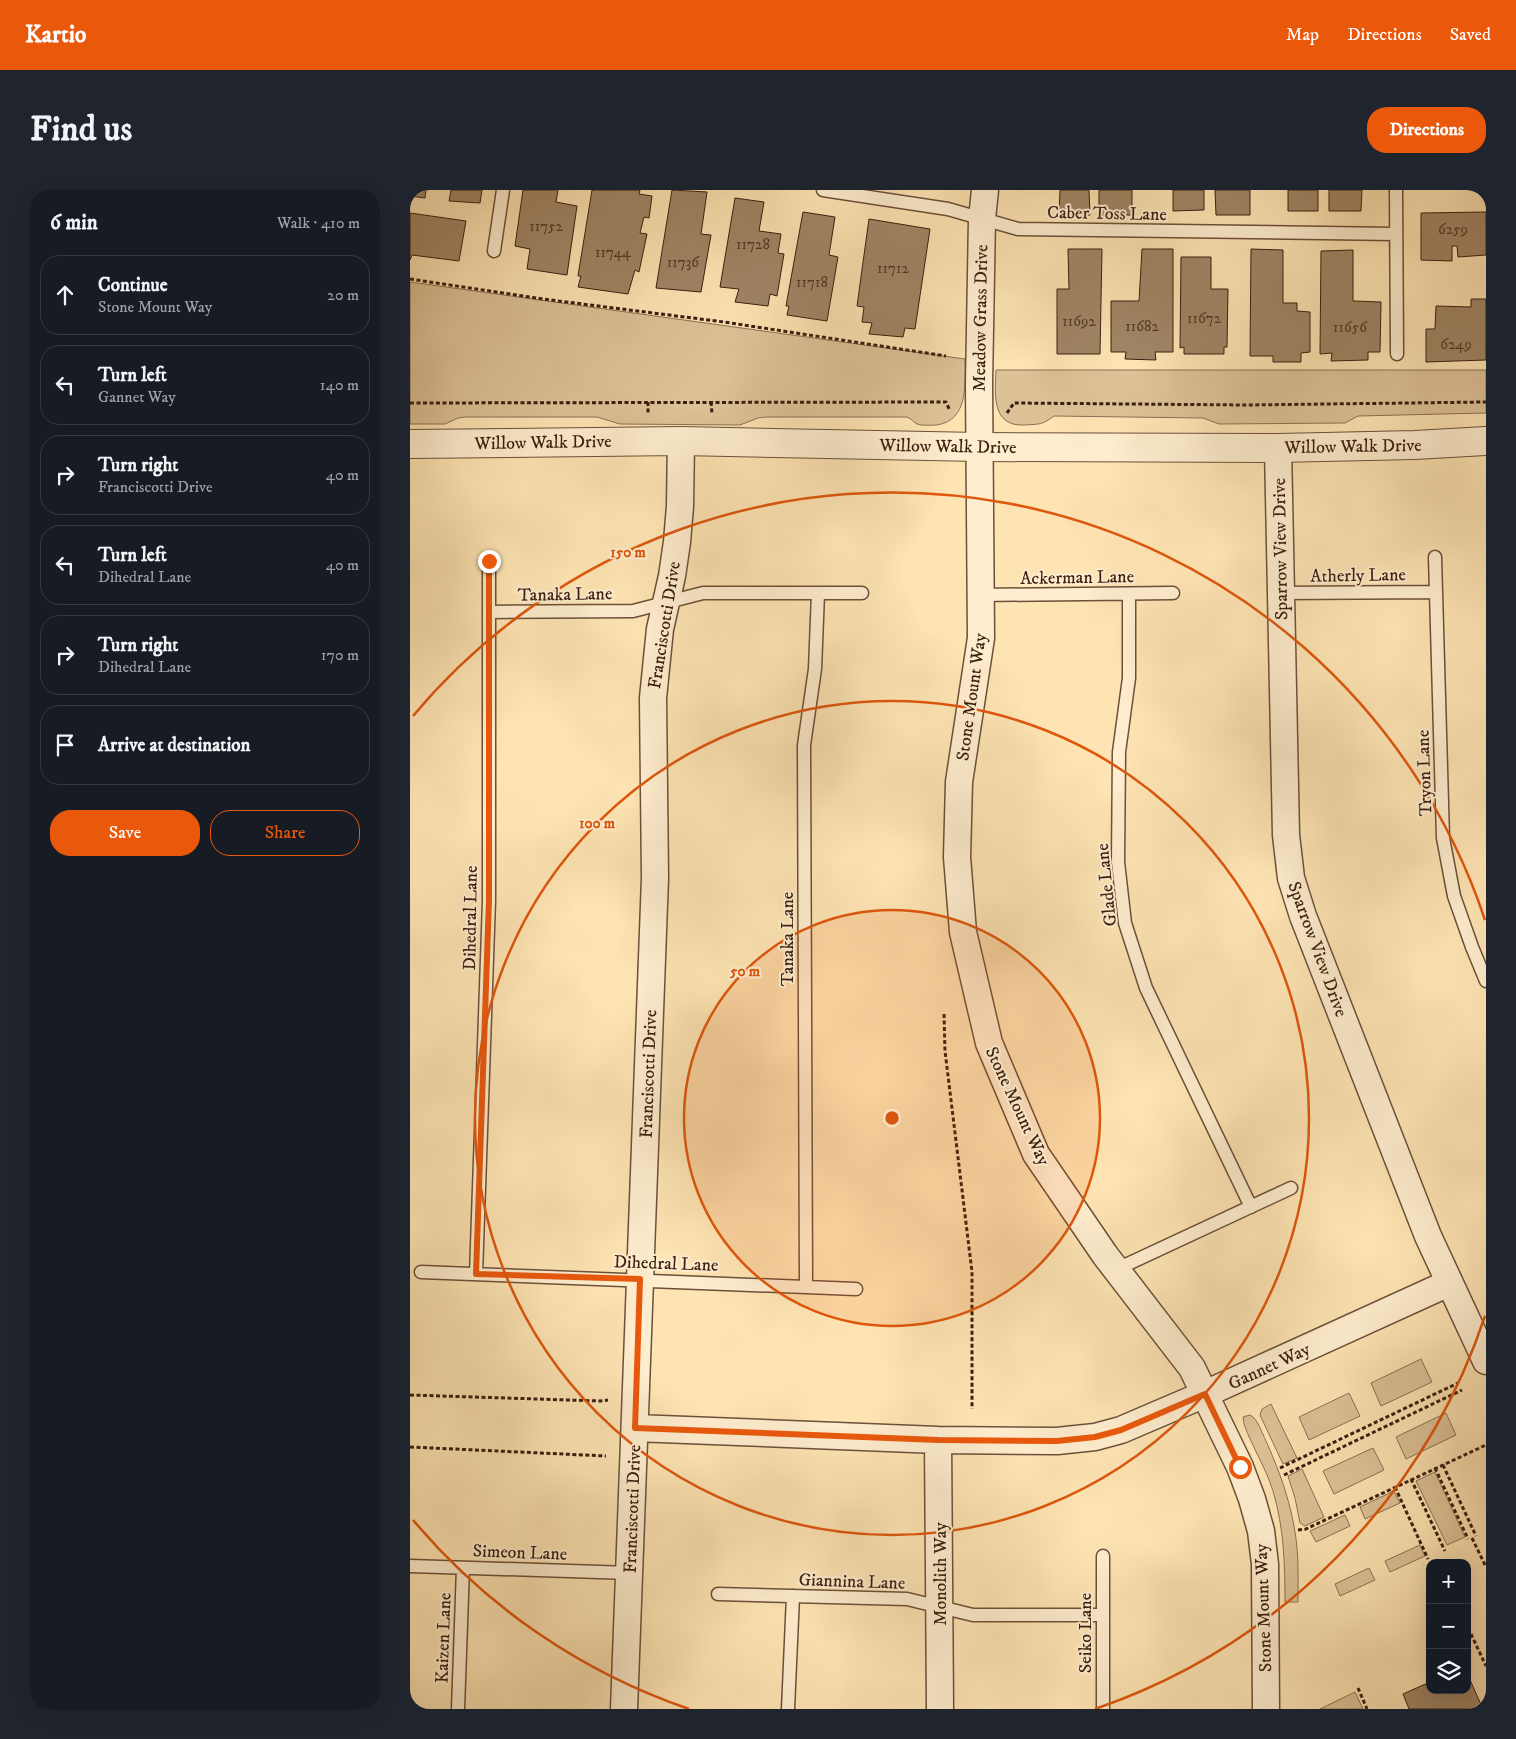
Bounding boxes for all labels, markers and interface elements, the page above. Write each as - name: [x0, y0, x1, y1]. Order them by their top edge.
- text: Kartio: [25, 20, 87, 50]
- text: Map: [1286, 24, 1319, 46]
- text: Directions: [1347, 24, 1422, 46]
- text: Saved: [1450, 24, 1491, 46]
- button: Directions: [1367, 107, 1486, 153]
- text: Find us: [30, 108, 132, 152]
- street label: Caber Toss Lane: [1047, 202, 1167, 226]
- text: 6 min: [50, 210, 98, 236]
- text: Walk · 410 m: [277, 213, 360, 233]
- house number: 11752: [529, 217, 563, 236]
- house number: 6259: [1438, 220, 1468, 239]
- house number: 11728: [736, 235, 770, 254]
- house number: 11744: [595, 243, 631, 262]
- street label: Meadow Grass Drive: [969, 244, 993, 392]
- house number: 11736: [667, 253, 700, 272]
- house number: 11712: [877, 259, 910, 278]
- house number: 11718: [796, 273, 828, 292]
- text: Continue: [98, 274, 168, 297]
- icon: ahead: [51, 281, 79, 309]
- text: 20 m: [327, 285, 359, 305]
- text: Stone Mount Way: [98, 297, 212, 317]
- house number: 11672: [1187, 309, 1222, 328]
- house number: 11692: [1062, 312, 1096, 331]
- house number: 11682: [1125, 317, 1159, 336]
- house number: 11656: [1333, 318, 1368, 337]
- house number: 6249: [1440, 335, 1472, 354]
- text: Turn left: [98, 364, 167, 387]
- icon: left: [51, 371, 79, 399]
- text: 140 m: [320, 375, 359, 395]
- text: Gannet Way: [98, 387, 176, 407]
- street label: Willow Walk Drive: [473, 431, 612, 455]
- street label: Willow Walk Drive: [878, 435, 1017, 459]
- street label: Willow Walk Drive: [1283, 435, 1422, 459]
- text: Turn right: [98, 454, 178, 477]
- icon: right: [51, 461, 79, 489]
- text: 40 m: [326, 465, 359, 485]
- text: Franciscotti Drive: [98, 477, 213, 497]
- street label: Sparrow View Drive: [1269, 478, 1293, 620]
- text: 150 m: [610, 543, 646, 562]
- text: Turn left: [98, 544, 167, 567]
- route end: [478, 550, 501, 573]
- icon: left: [51, 551, 79, 579]
- text: 40 m: [326, 555, 359, 575]
- street label: Franciscotti Drive: [644, 560, 686, 691]
- street label: Atherly Lane: [1310, 564, 1406, 588]
- street label: Ackerman Lane: [1020, 566, 1134, 590]
- text: Dihedral Lane: [98, 567, 191, 587]
- street label: Tanaka Lane: [518, 583, 612, 607]
- street label: Stone Mount Way: [952, 631, 992, 762]
- text: Turn right: [98, 634, 178, 657]
- icon: right: [51, 641, 79, 669]
- text: 170 m: [321, 645, 359, 665]
- text: Dihedral Lane: [98, 657, 191, 677]
- street label: Tryon Lane: [1412, 729, 1438, 817]
- icon: arrive: [51, 731, 79, 759]
- text: Arrive at destination: [98, 734, 250, 757]
- button: Save: [50, 810, 200, 856]
- button: Share: [210, 810, 360, 856]
- text: 100 m: [579, 814, 616, 833]
- street label: Glade Lane: [1092, 842, 1122, 927]
- street label: Dihedral Lane: [459, 865, 483, 971]
- street label: Sparrow View Drive: [1282, 879, 1352, 1020]
- street label: Tanaka Lane: [777, 892, 799, 986]
- text: 50 m: [729, 962, 761, 981]
- street label: Franciscotti Drive: [636, 1009, 662, 1139]
- street label: Stone Mount Way: [980, 1043, 1054, 1170]
- centre of rings: [883, 1109, 901, 1127]
- street label: Dihedral Lane: [613, 1251, 719, 1277]
- street label: Gannet Way: [1225, 1338, 1314, 1395]
- street label: Franciscotti Drive: [620, 1444, 646, 1574]
- route start: [1229, 1456, 1252, 1479]
- street label: Monolith Way: [930, 1522, 952, 1626]
- street label: Simeon Lane: [472, 1540, 568, 1566]
- street label: Stone Mount Way: [1251, 1543, 1277, 1673]
- map controls: [1426, 1559, 1471, 1694]
- button: +: [1426, 1559, 1471, 1604]
- street label: Giannina Lane: [798, 1569, 906, 1595]
- street label: Kaizen Lane: [431, 1592, 457, 1684]
- street label: Seiko Lane: [1075, 1593, 1097, 1673]
- button: −: [1426, 1604, 1471, 1649]
- button: layers: [1426, 1649, 1471, 1694]

